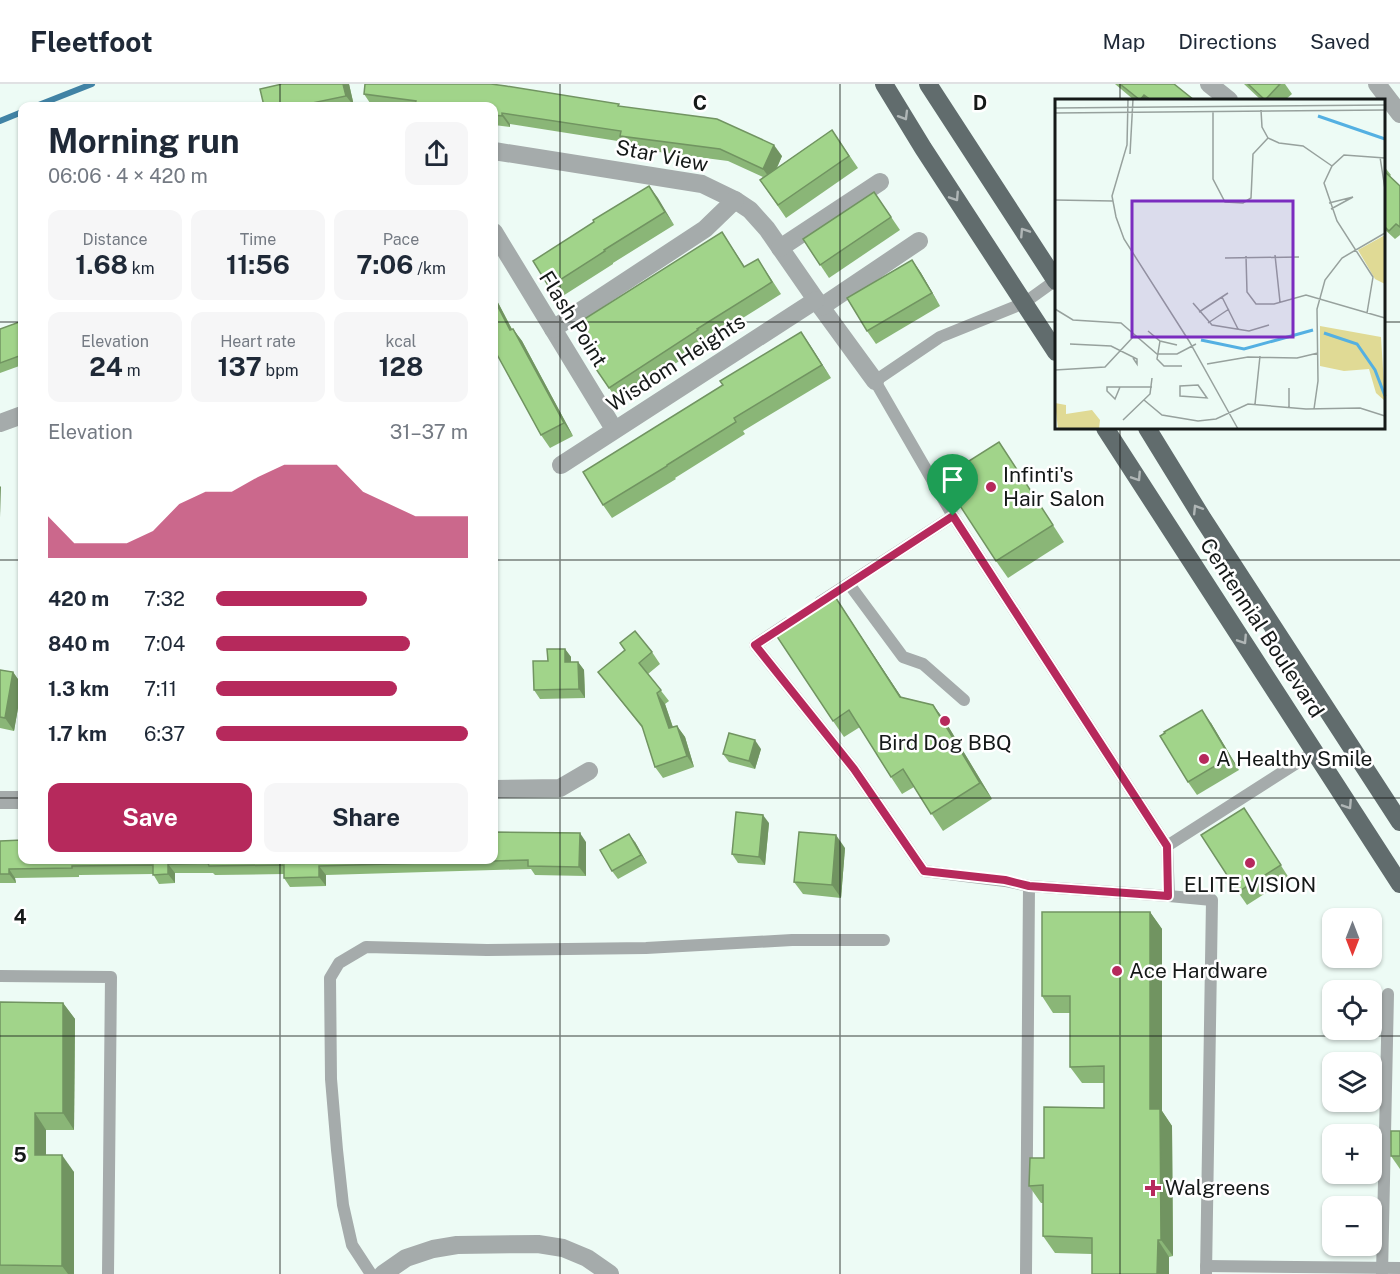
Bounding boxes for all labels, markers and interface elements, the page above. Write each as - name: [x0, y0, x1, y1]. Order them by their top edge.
- text: Fleetfoot: [30, 25, 153, 58]
- text: Map: [1103, 29, 1145, 54]
- text: Directions: [1178, 29, 1277, 54]
- text: Saved: [1310, 29, 1370, 54]
- text: C: [693, 91, 707, 115]
- text: D: [973, 91, 987, 115]
- inset map: [1055, 99, 1385, 429]
- one-way arrow: [896, 110, 908, 120]
- text: Morning run: [48, 122, 240, 160]
- button: share: [405, 122, 468, 185]
- street label: Star View: [614, 134, 710, 177]
- text: 06:06 · 4 × 420 m: [48, 164, 208, 188]
- one-way arrow: [948, 190, 959, 201]
- one-way arrow: [1020, 228, 1032, 238]
- text: Distance: [83, 230, 147, 249]
- text: Time: [240, 230, 276, 249]
- text: Pace: [383, 230, 419, 249]
- text: 1.68: [75, 249, 128, 280]
- text: 11:56: [226, 249, 290, 280]
- text: 7:06: [356, 249, 413, 280]
- text: km: [128, 259, 155, 278]
- text: /km: [413, 259, 446, 278]
- street label: Flash Point: [534, 266, 613, 371]
- street label: Wisdom Heights: [602, 309, 750, 417]
- text: Elevation: [81, 332, 149, 351]
- text: Heart rate: [220, 332, 296, 351]
- text: kcal: [386, 332, 416, 351]
- text: 24: [89, 351, 123, 382]
- text: 137: [217, 351, 262, 382]
- text: 128: [378, 351, 424, 382]
- text: m: [123, 361, 141, 380]
- text: bpm: [262, 361, 299, 380]
- text: Elevation: [48, 420, 133, 444]
- text: 31–37 m: [390, 420, 468, 444]
- pin: [927, 454, 978, 516]
- place label: Infinti's Hair Salon: [1003, 462, 1105, 511]
- icon: arrive: [936, 463, 969, 496]
- one-way arrow: [1130, 470, 1141, 481]
- marker: Infinti's Hair Salon: [984, 480, 998, 494]
- one-way arrow: [1193, 505, 1205, 515]
- street label: Centennial Boulevard: [1195, 533, 1330, 722]
- text: 420 m: [48, 587, 109, 611]
- text: 7:32: [144, 587, 185, 611]
- text: 840 m: [48, 632, 110, 656]
- text: 7:04: [144, 632, 185, 656]
- one-way arrow: [1236, 634, 1247, 645]
- text: 1.3 km: [48, 677, 109, 701]
- text: 7:11: [144, 677, 177, 701]
- marker: Bird Dog BBQ: [938, 714, 952, 728]
- text: 1.7 km: [48, 722, 107, 746]
- text: 6:37: [144, 722, 185, 746]
- place label: Bird Dog BBQ: [878, 730, 1012, 755]
- place label: A Healthy Smile: [1216, 746, 1372, 771]
- marker: A Healthy Smile: [1197, 752, 1211, 766]
- button: Save: [48, 783, 252, 852]
- button: Share: [264, 783, 468, 852]
- one-way arrow: [1341, 798, 1352, 809]
- marker: ELITE VISION: [1243, 856, 1257, 870]
- place label: ELITE VISION: [1184, 872, 1316, 897]
- text: 4: [13, 905, 27, 929]
- north arrow: [1322, 908, 1382, 968]
- map controls: [1322, 908, 1382, 1256]
- place label: Ace Hardware: [1129, 958, 1268, 983]
- marker: Ace Hardware: [1110, 964, 1124, 978]
- button: locate: [1322, 980, 1382, 1040]
- button: layers: [1322, 1052, 1382, 1112]
- button: +: [1322, 1124, 1382, 1184]
- text: 5: [13, 1143, 27, 1167]
- place label: Walgreens: [1165, 1175, 1270, 1200]
- marker: Walgreens: [1146, 1181, 1160, 1195]
- button: −: [1322, 1196, 1382, 1256]

